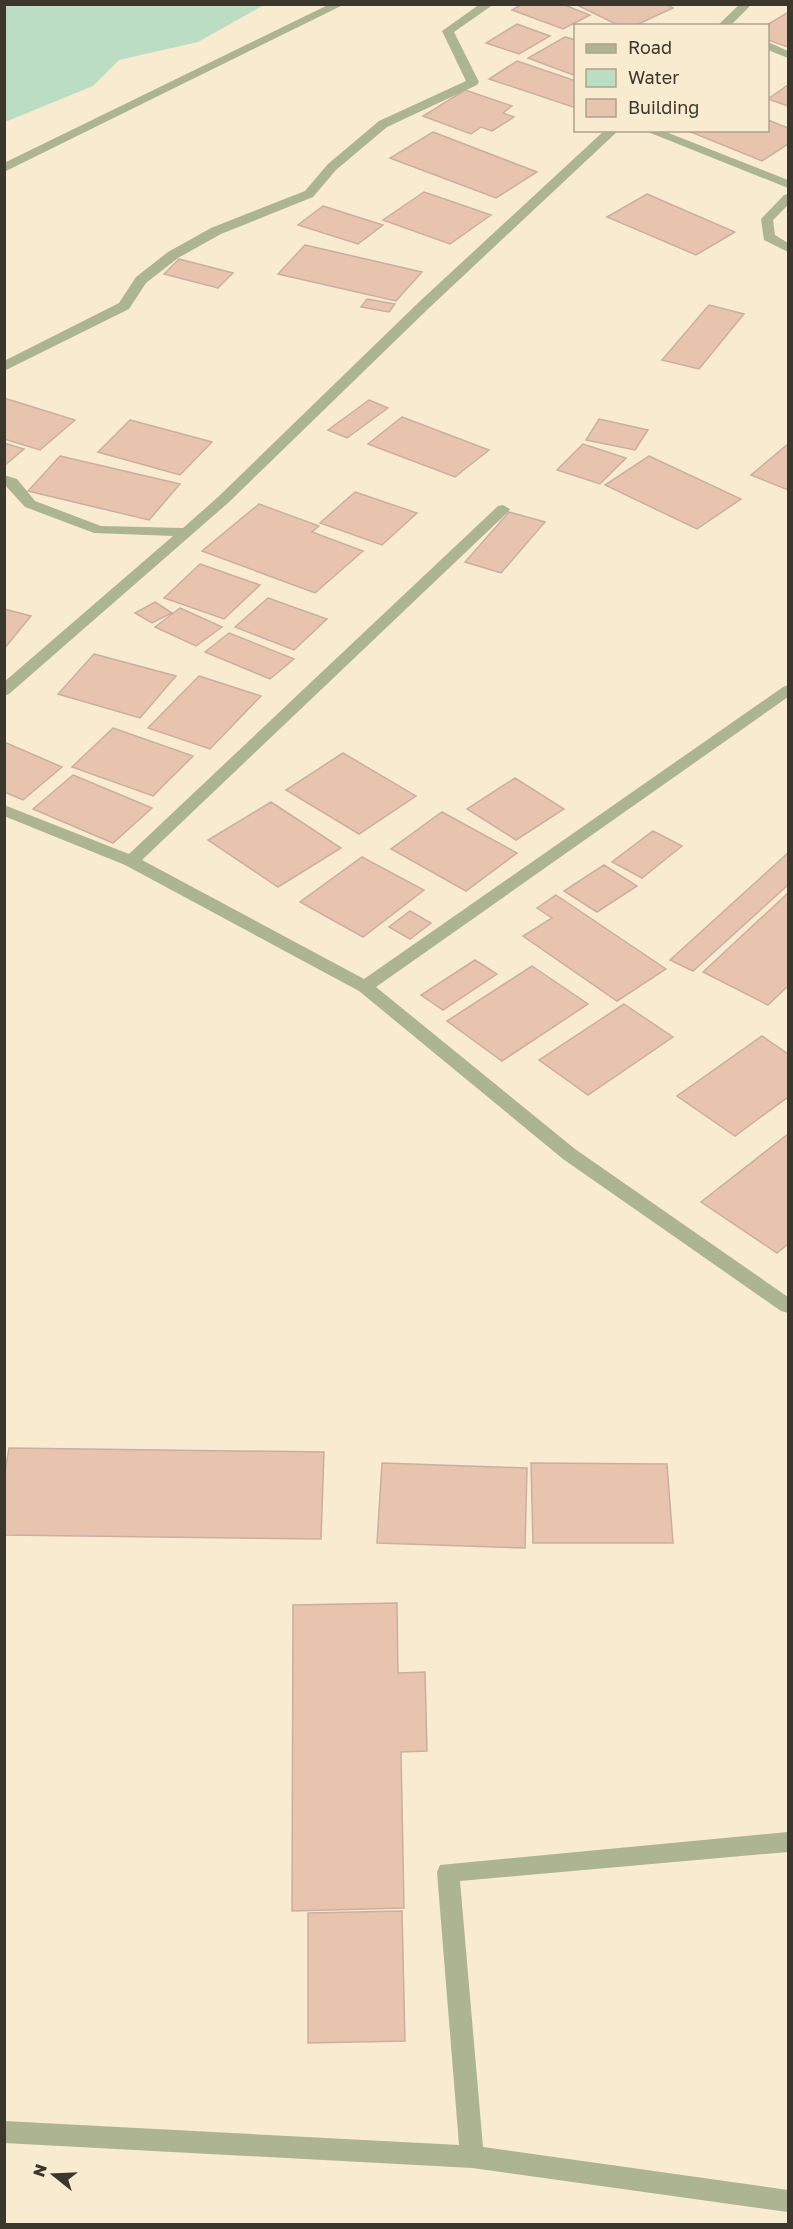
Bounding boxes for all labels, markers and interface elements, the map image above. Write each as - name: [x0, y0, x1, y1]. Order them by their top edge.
- legend: [574, 24, 769, 132]
- text: Road: [628, 36, 672, 58]
- text: Water: [628, 66, 679, 88]
- text: Building: [628, 96, 699, 118]
- north arrow: [24, 2145, 84, 2205]
- text: N: [28, 2161, 51, 2179]

